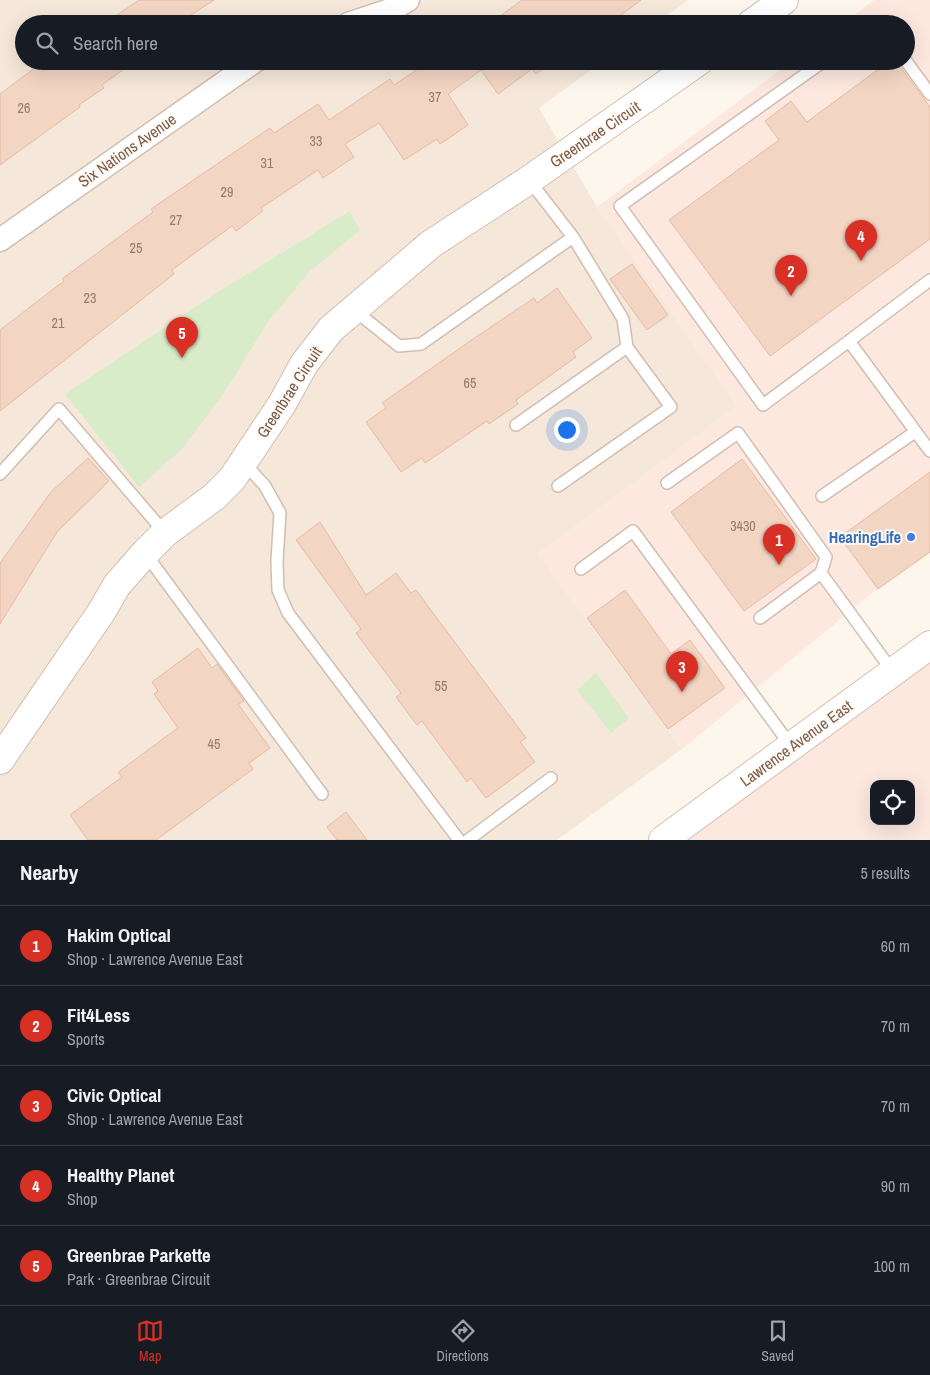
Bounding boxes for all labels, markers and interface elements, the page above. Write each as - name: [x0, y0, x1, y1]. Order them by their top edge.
- search box: [15, 15, 915, 70]
- icon: search: [33, 29, 61, 57]
- text: Search here: [73, 30, 158, 56]
- house number: 37: [429, 88, 441, 106]
- street label: Greenbrae Circuit: [545, 95, 645, 172]
- house number: 26: [18, 99, 30, 117]
- street label: Six Nations Avenue: [74, 108, 180, 192]
- house number: 33: [310, 132, 322, 150]
- house number: 31: [261, 154, 274, 172]
- house number: 29: [221, 183, 233, 201]
- house number: 27: [170, 211, 182, 229]
- pin: 4: [845, 220, 877, 261]
- house number: 25: [130, 239, 142, 257]
- pin: 2: [775, 255, 807, 296]
- house number: 23: [84, 289, 96, 307]
- house number: 21: [52, 314, 65, 332]
- pin: 5: [166, 317, 198, 358]
- street label: Greenbrae Circuit: [251, 342, 327, 442]
- house number: 65: [464, 374, 476, 392]
- your location: [554, 417, 580, 443]
- house number: 3430: [730, 517, 756, 535]
- pin: 1: [763, 524, 795, 565]
- place label: HearingLife: [829, 526, 901, 548]
- marker: HearingLife: [905, 531, 917, 543]
- pin: 3: [666, 651, 698, 692]
- house number: 55: [435, 677, 447, 695]
- street label: Lawrence Avenue East: [735, 695, 857, 791]
- house number: 45: [208, 735, 220, 753]
- map controls: [870, 780, 915, 825]
- button: locate: [870, 780, 915, 825]
- text: Nearby: [20, 858, 78, 887]
- text: 5 results: [860, 862, 910, 884]
- text: Hakim Optical: [67, 922, 171, 948]
- text: 1: [32, 935, 40, 957]
- text: 60 m: [881, 935, 910, 957]
- text: Shop · Lawrence Avenue East: [67, 948, 243, 970]
- text: Fit4Less: [67, 1002, 130, 1028]
- text: 2: [32, 1015, 40, 1037]
- text: 70 m: [881, 1015, 910, 1037]
- text: Sports: [67, 1028, 105, 1050]
- text: Civic Optical: [67, 1082, 161, 1108]
- text: 3: [32, 1095, 40, 1117]
- text: 70 m: [881, 1095, 910, 1117]
- text: Shop · Lawrence Avenue East: [67, 1108, 243, 1130]
- text: Healthy Planet: [67, 1162, 174, 1188]
- text: 4: [32, 1175, 40, 1197]
- text: 90 m: [881, 1175, 910, 1197]
- text: Shop: [67, 1188, 98, 1210]
- text: Greenbrae Parkette: [67, 1242, 211, 1268]
- text: 5: [32, 1255, 40, 1277]
- text: 100 m: [874, 1255, 910, 1277]
- text: Park · Greenbrae Circuit: [67, 1268, 210, 1290]
- tab: Map: [136, 1317, 164, 1365]
- tab: Directions: [437, 1317, 489, 1365]
- tab: Saved: [761, 1317, 794, 1365]

